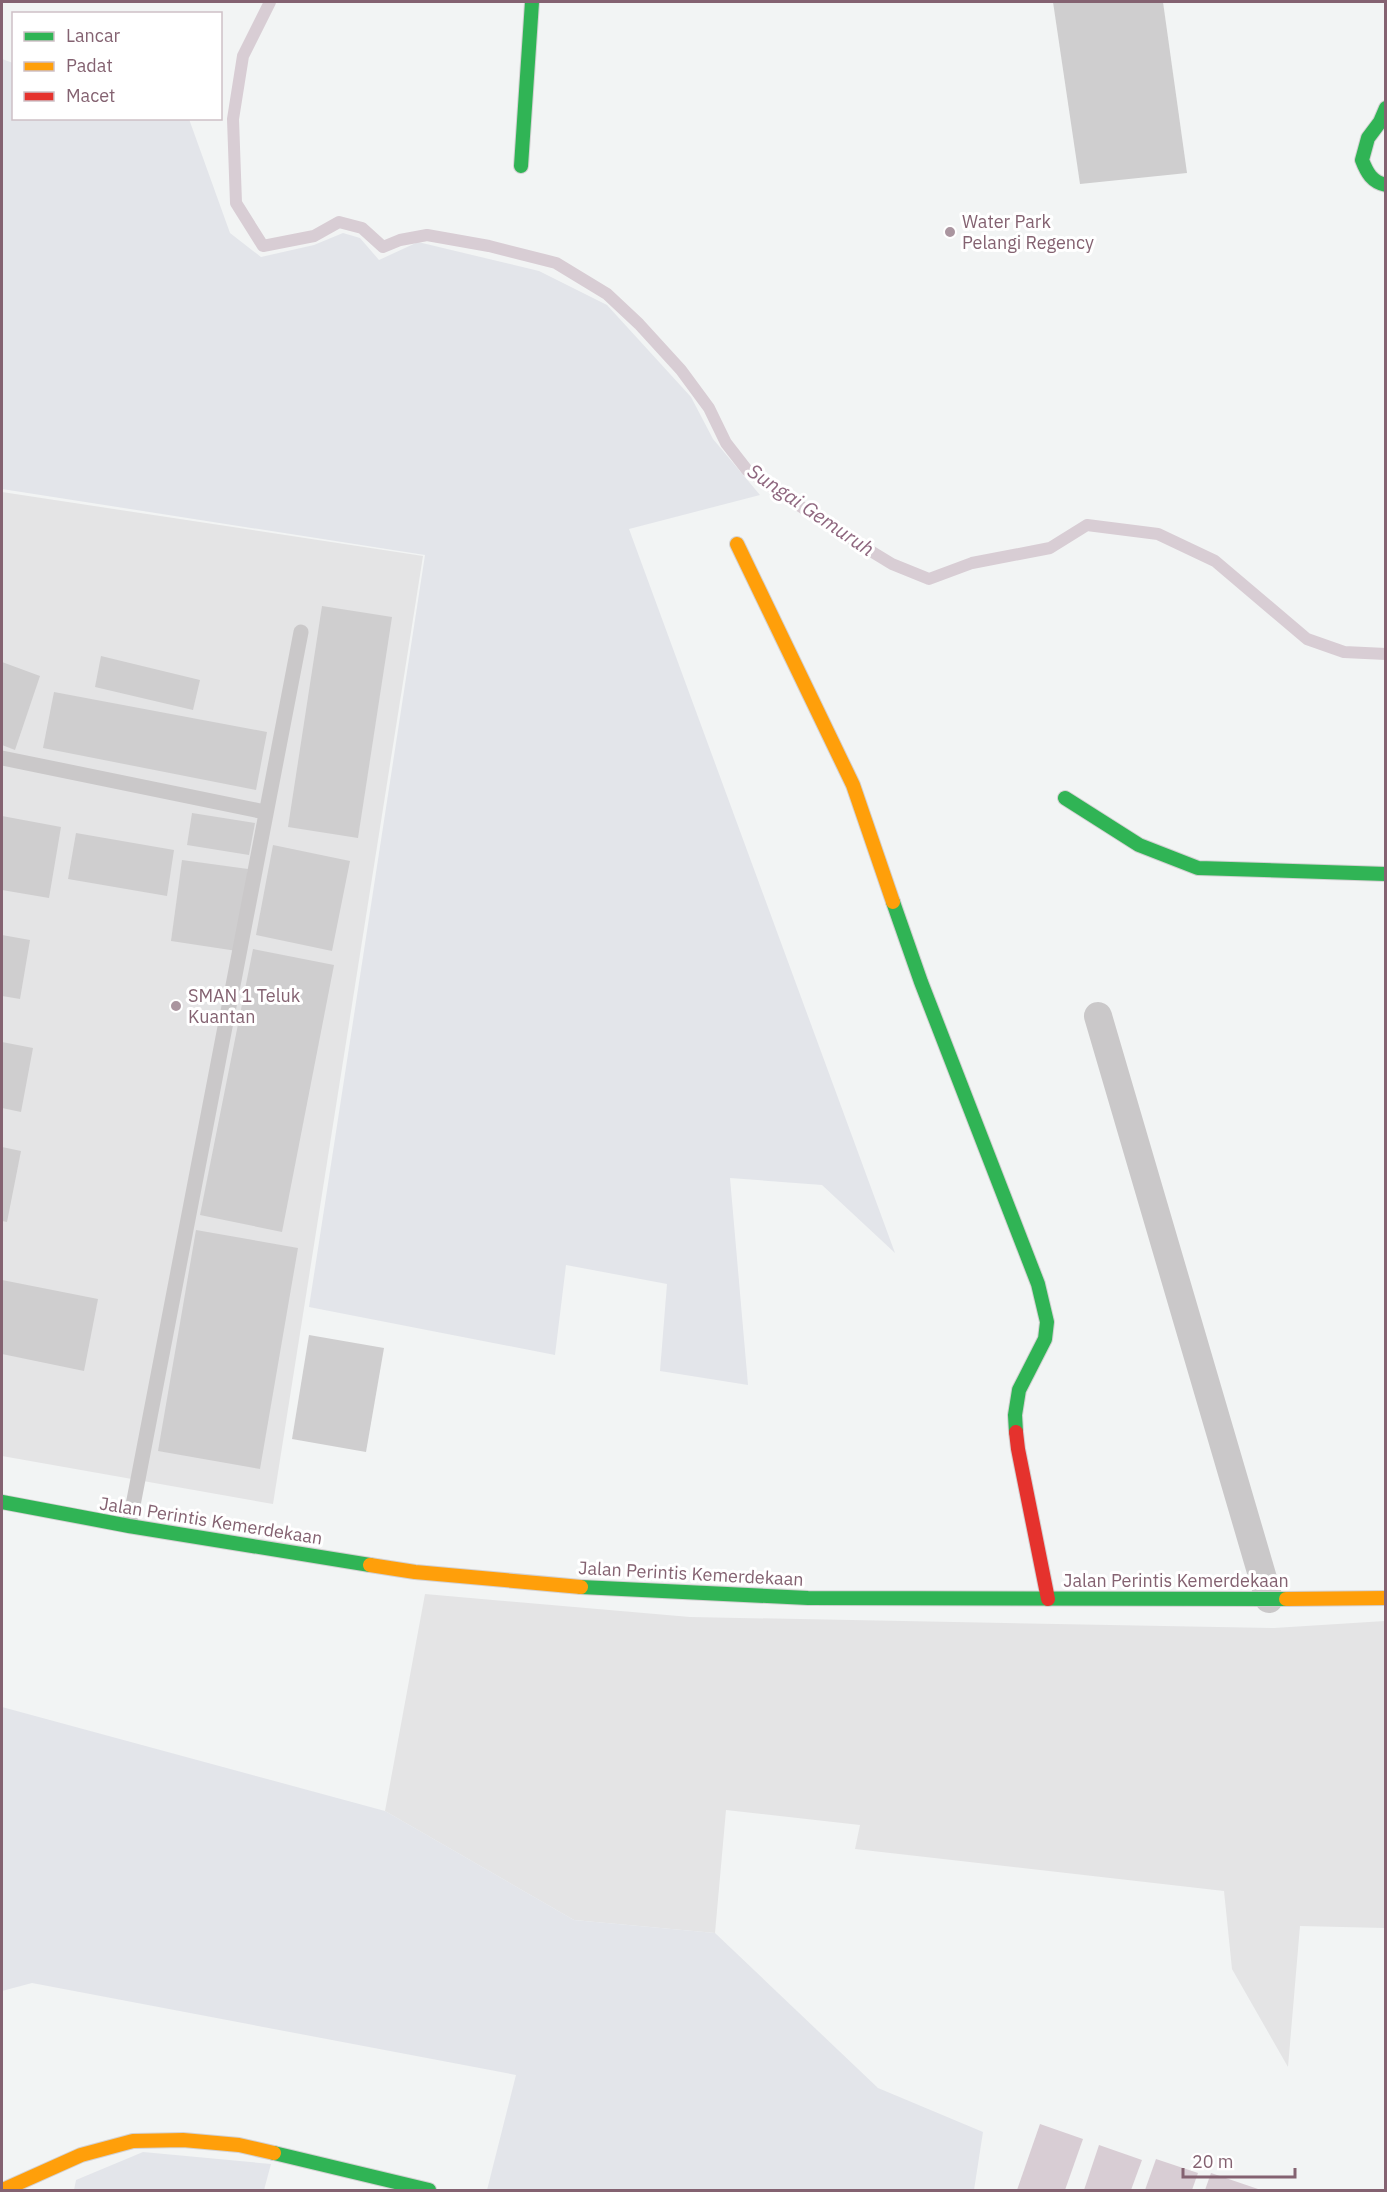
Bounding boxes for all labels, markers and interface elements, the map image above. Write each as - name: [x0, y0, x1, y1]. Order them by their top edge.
- legend: [12, 12, 222, 120]
- text: Lancar: [66, 24, 121, 47]
- text: Padat: [66, 54, 113, 77]
- text: Macet: [66, 84, 115, 107]
- place label: Water Park Pelangi Regency: [962, 210, 1094, 254]
- marker: Water Park Pelangi Regency: [943, 225, 957, 239]
- water label: Sungai Gemuruh: [743, 457, 880, 562]
- place label: SMAN 1 Teluk Kuantan: [188, 984, 301, 1028]
- marker: SMAN 1 Teluk Kuantan: [169, 999, 183, 1013]
- street label: Jalan Perintis Kemerdekaan: [98, 1492, 324, 1550]
- street label: Jalan Perintis Kemerdekaan: [578, 1556, 804, 1591]
- street label: Jalan Perintis Kemerdekaan: [1063, 1569, 1289, 1592]
- scale bar: [1183, 2141, 1296, 2179]
- text: 20 m: [1192, 2150, 1234, 2173]

